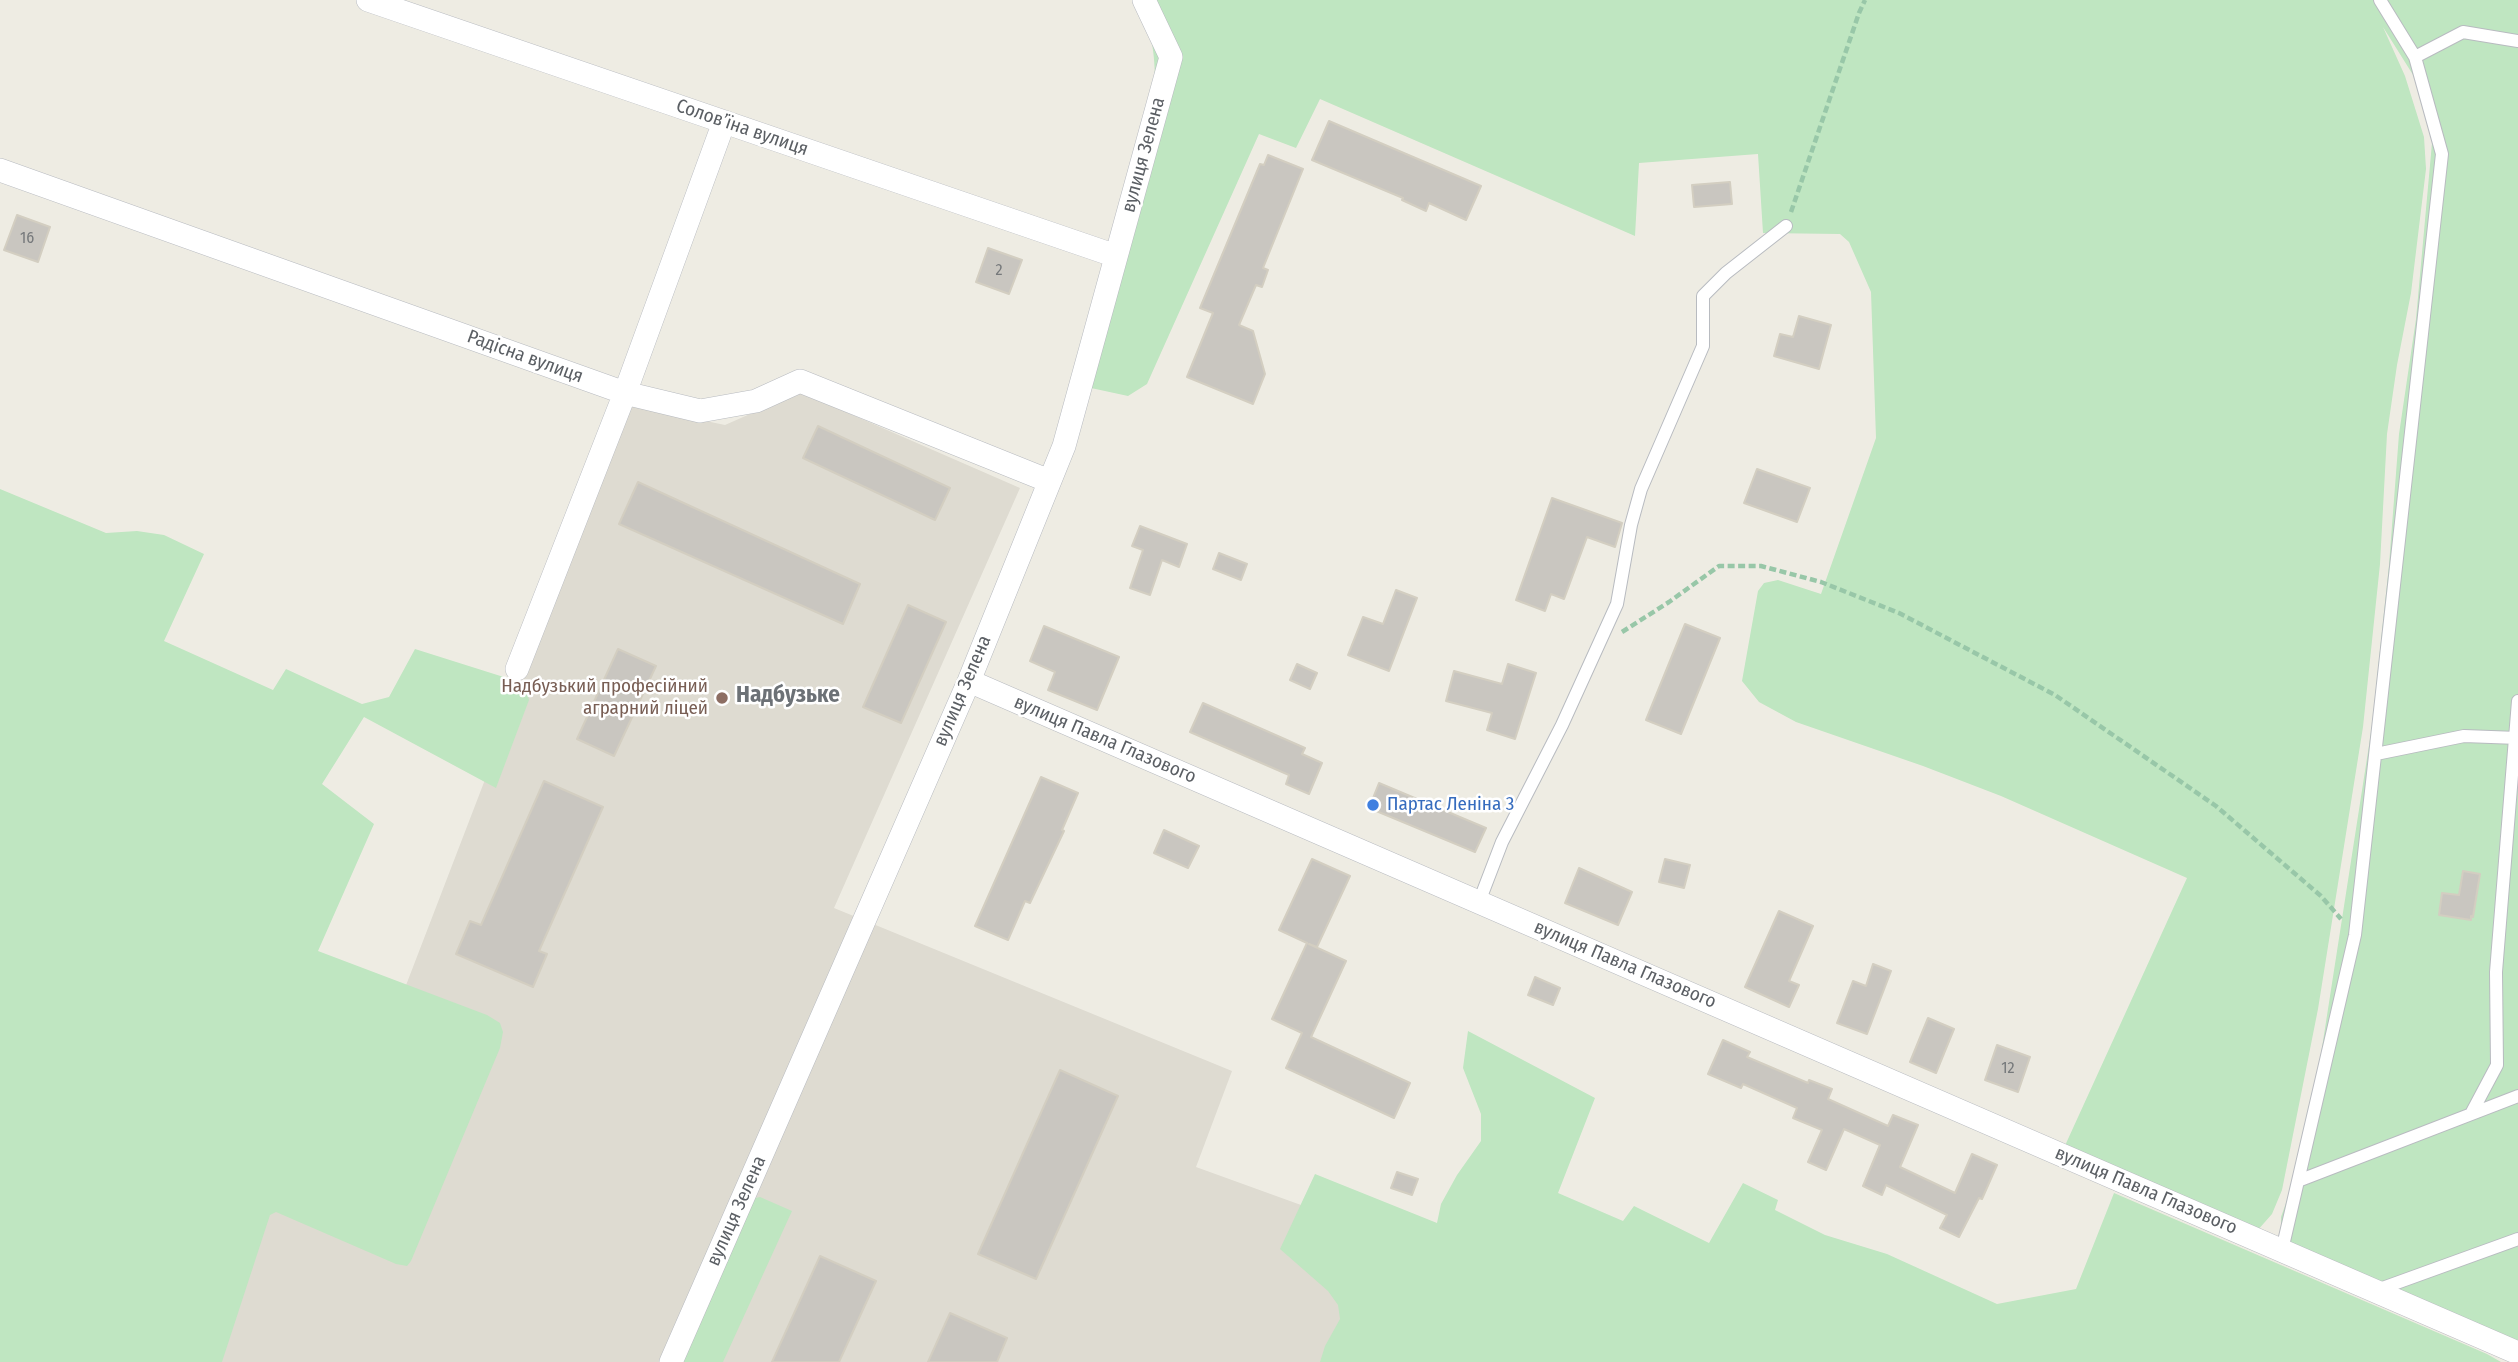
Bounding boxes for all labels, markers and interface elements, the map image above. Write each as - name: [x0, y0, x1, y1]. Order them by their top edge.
- street label: Соловʼїна вулиця: [673, 95, 811, 161]
- street label: вулиця Зелена: [1118, 95, 1170, 215]
- house number: 16: [20, 229, 34, 249]
- house number: 2: [995, 261, 1003, 281]
- street label: Радісна вулиця: [464, 325, 586, 389]
- street label: вулиця Зелена: [929, 632, 997, 750]
- place label: Надбузький професійний аграрний ліцей: [501, 676, 708, 720]
- district label: Надбузьке: [736, 682, 840, 710]
- marker: Надбузький професійний аграрний ліцей: [714, 690, 730, 706]
- street label: вулиця Павла Глазового: [1010, 691, 1200, 789]
- place label: Партас Леніна 3: [1387, 794, 1514, 816]
- marker: Партас Леніна 3: [1365, 797, 1381, 813]
- street label: вулиця Павла Глазового: [1530, 916, 1720, 1014]
- house number: 12: [2001, 1059, 2015, 1079]
- street label: вулиця Павла Глазового: [2051, 1142, 2241, 1240]
- street label: вулиця Зелена: [703, 1152, 771, 1270]

